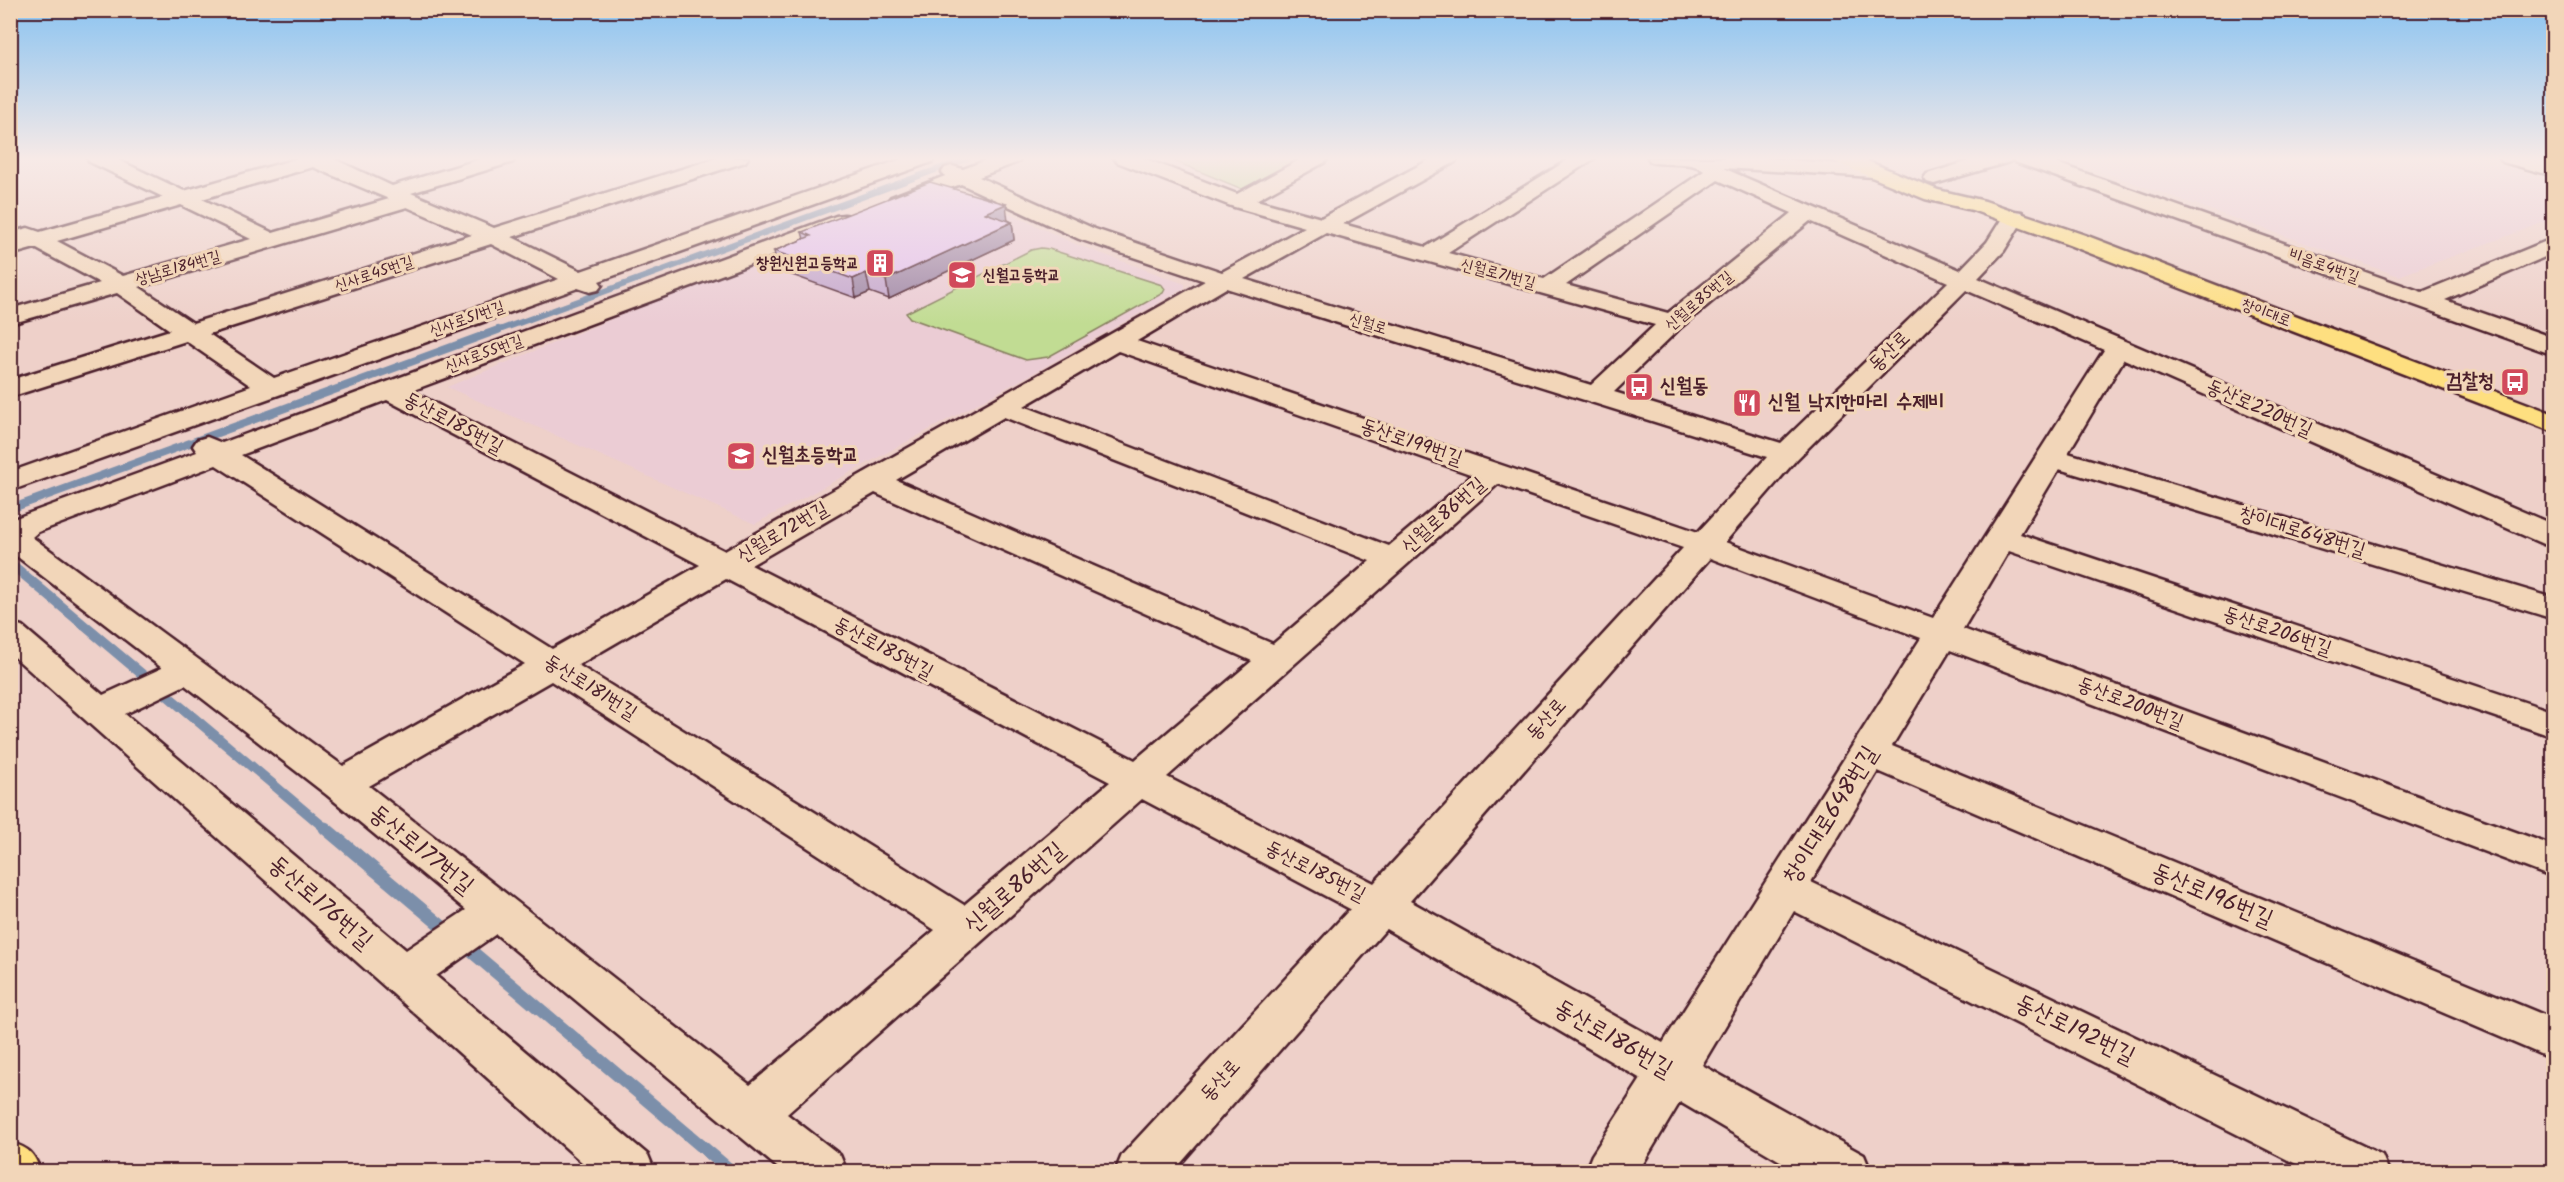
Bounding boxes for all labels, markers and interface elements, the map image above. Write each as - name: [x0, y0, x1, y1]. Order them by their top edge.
- street label: 비음로4번길: [2285, 242, 2363, 290]
- street label: 상남로184번길: [132, 244, 224, 292]
- building icon: 창원신원고등학교: [864, 247, 896, 279]
- street label: 신사로45번길: [331, 249, 417, 299]
- place label: 창원신원고등학교: [756, 251, 859, 276]
- street label: 신월로71번길: [1458, 252, 1538, 296]
- school or university icon: 신월고등학교: [946, 259, 978, 291]
- place label: 신월고등학교: [983, 263, 1060, 288]
- street label: 신월로85번길: [1659, 265, 1739, 337]
- street label: 창이대로: [2237, 292, 2295, 334]
- street label: 신사로51번길: [426, 294, 508, 344]
- street label: 신월로: [1346, 306, 1390, 342]
- street label: 동산로: [1862, 324, 1918, 380]
- street label: 신사로55번길: [441, 328, 527, 380]
- place label: 검찰청: [2446, 366, 2494, 398]
- bus stop icon: 검찰청: [2499, 366, 2531, 398]
- bus stop icon: 신월동: [1623, 371, 1655, 403]
- place label: 신월동: [1660, 371, 1708, 403]
- street label: 동산로220번길: [2201, 371, 2317, 447]
- street label: 동산로185번길: [397, 384, 509, 464]
- restaurant icon: 신월 낙지한마리 수제비: [1731, 387, 1763, 419]
- place label: 신월 낙지한마리 수제비: [1768, 387, 1944, 419]
- street label: 동산로199번길: [1356, 411, 1466, 475]
- school or university icon: 신월초등학교: [725, 440, 757, 472]
- place label: 신월초등학교: [762, 440, 859, 472]
- street label: 신월로86번길: [1394, 470, 1494, 562]
- street label: 신월로72번길: [731, 494, 835, 572]
- street label: 창이대로648번길: [2235, 499, 2369, 567]
- street label: 동산로206번길: [2218, 598, 2336, 666]
- street label: 동산로185번길: [827, 609, 939, 689]
- street label: 동산로181번길: [537, 647, 643, 729]
- street label: 동산로200번길: [2072, 669, 2188, 739]
- street label: 동산로: [1519, 691, 1575, 749]
- street label: 창이대로648번길: [1773, 738, 1889, 892]
- street label: 동산로177번길: [360, 795, 482, 905]
- street label: 신월로86번길: [955, 832, 1075, 944]
- street label: 동산로185번길: [1259, 833, 1371, 911]
- street label: 동산로176번길: [259, 846, 381, 960]
- street label: 동산로196번길: [2145, 853, 2279, 939]
- street label: 동산로192번길: [2008, 984, 2142, 1076]
- street label: 동산로186번길: [1546, 989, 1680, 1089]
- street label: 동산로: [1193, 1052, 1249, 1110]

